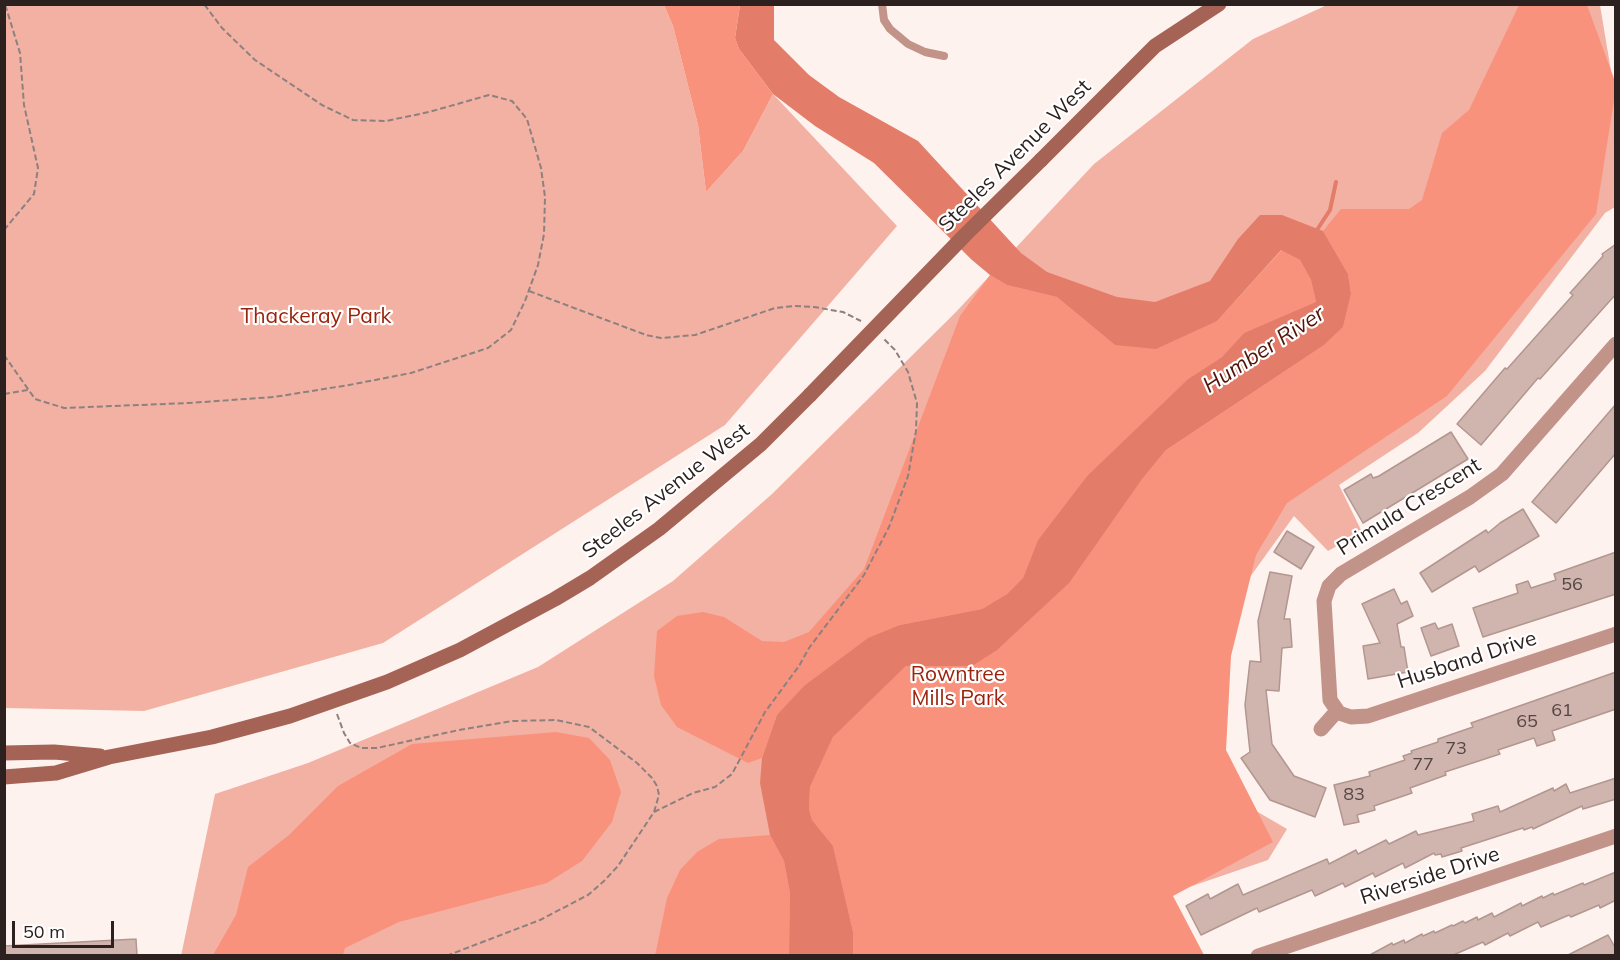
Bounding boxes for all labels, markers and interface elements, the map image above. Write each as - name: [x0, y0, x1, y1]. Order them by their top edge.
- street label: Steeles Avenue West: [934, 75, 1096, 237]
- water label: Humber River: [1198, 301, 1330, 399]
- park label: Thackeray Park: [241, 304, 391, 330]
- street label: Steeles Avenue West: [577, 418, 755, 564]
- street label: Primula Crescent: [1332, 453, 1486, 561]
- house number: 56: [1561, 574, 1583, 596]
- street label: Husband Drive: [1394, 626, 1540, 694]
- park label: Rowntree Mills Park: [911, 662, 1005, 712]
- house number: 61: [1551, 700, 1573, 722]
- house number: 65: [1516, 711, 1538, 733]
- house number: 73: [1445, 738, 1467, 760]
- house number: 77: [1412, 754, 1434, 776]
- house number: 83: [1343, 784, 1365, 806]
- street label: Riverside Drive: [1357, 842, 1503, 910]
- scale bar: [15, 909, 117, 947]
- text: 50 m: [23, 920, 65, 943]

